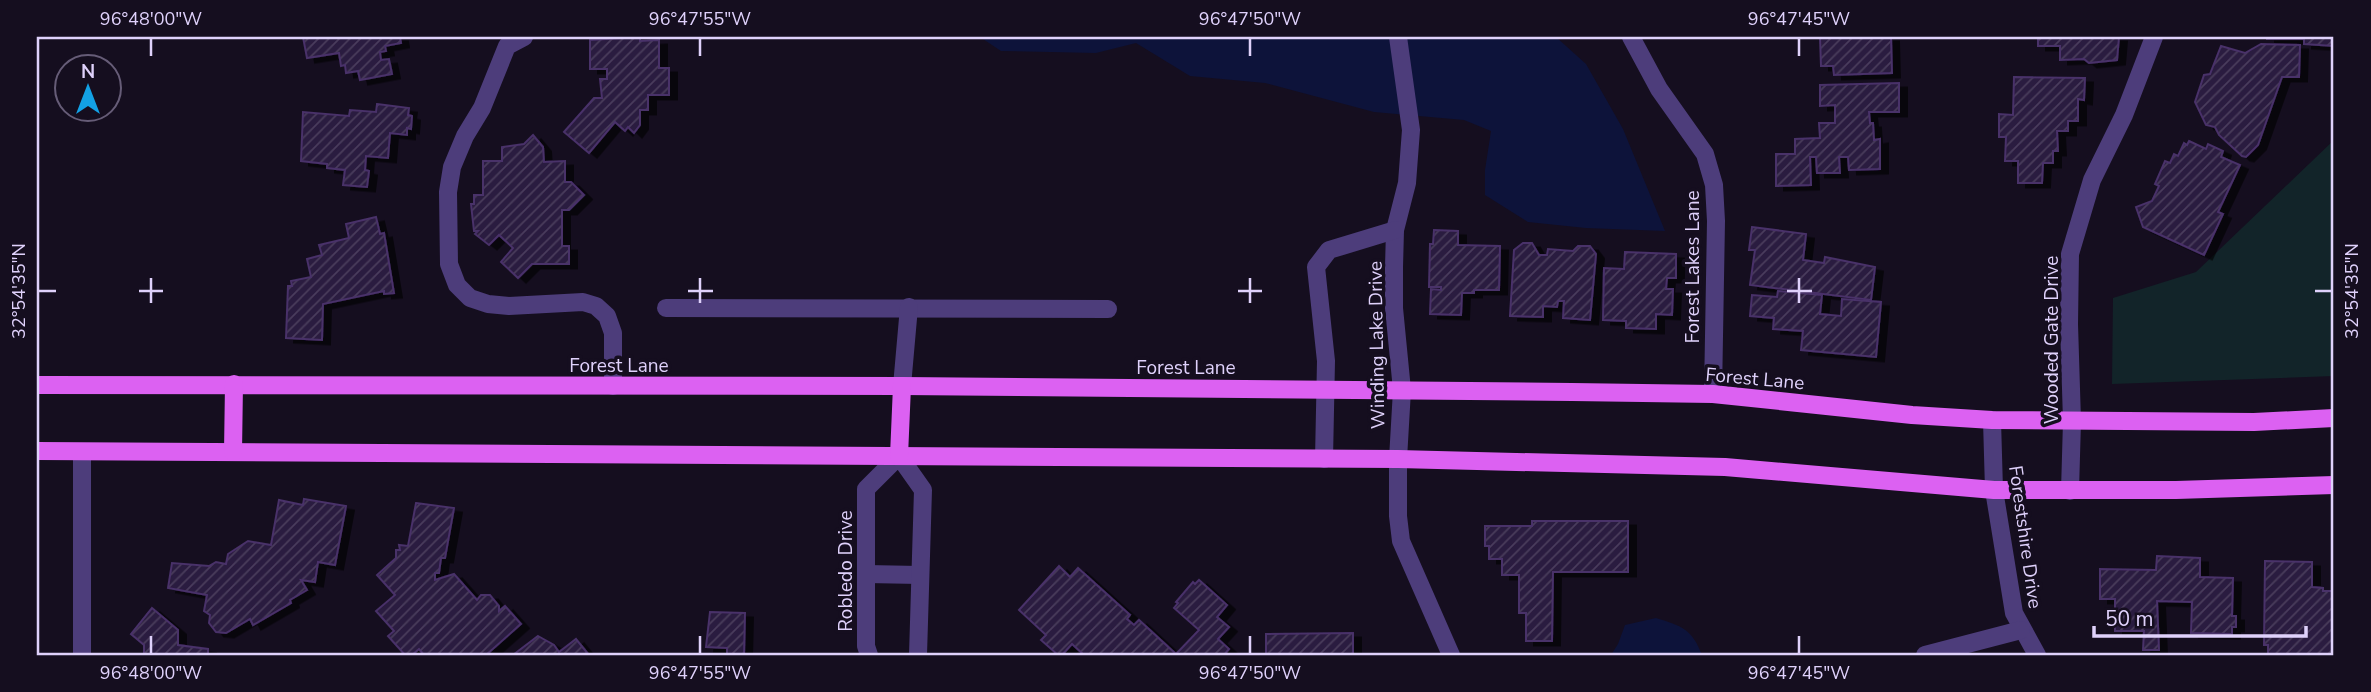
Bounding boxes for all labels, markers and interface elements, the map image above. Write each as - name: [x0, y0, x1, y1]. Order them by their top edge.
- text: 96°48'00"W: [100, 7, 202, 31]
- text: 96°47'55"W: [649, 7, 751, 31]
- text: 96°47'50"W: [1199, 7, 1301, 31]
- text: 96°47'45"W: [1748, 7, 1850, 31]
- north arrow: [52, 52, 122, 122]
- text: N: [81, 59, 95, 85]
- street label: Forest Lakes Lane: [1680, 190, 1706, 344]
- text: 32°54'35"N: [7, 243, 31, 339]
- text: 32°54'35"N: [2340, 243, 2364, 339]
- street label: Wooded Gate Drive: [2039, 256, 2065, 424]
- street label: Winding Lake Drive: [1363, 261, 1391, 429]
- street label: Forest Lane: [569, 353, 669, 379]
- street label: Forest Lane: [1136, 355, 1236, 381]
- street label: Forest Lane: [1704, 362, 1805, 396]
- street label: Forestshire Drive: [2002, 464, 2048, 610]
- street label: Robledo Drive: [833, 510, 859, 632]
- scale bar: [2094, 594, 2306, 638]
- text: 50 m: [2105, 605, 2154, 633]
- text: 96°48'00"W: [100, 661, 202, 685]
- text: 96°47'55"W: [649, 661, 751, 685]
- text: 96°47'50"W: [1199, 661, 1301, 685]
- text: 96°47'45"W: [1748, 661, 1850, 685]

